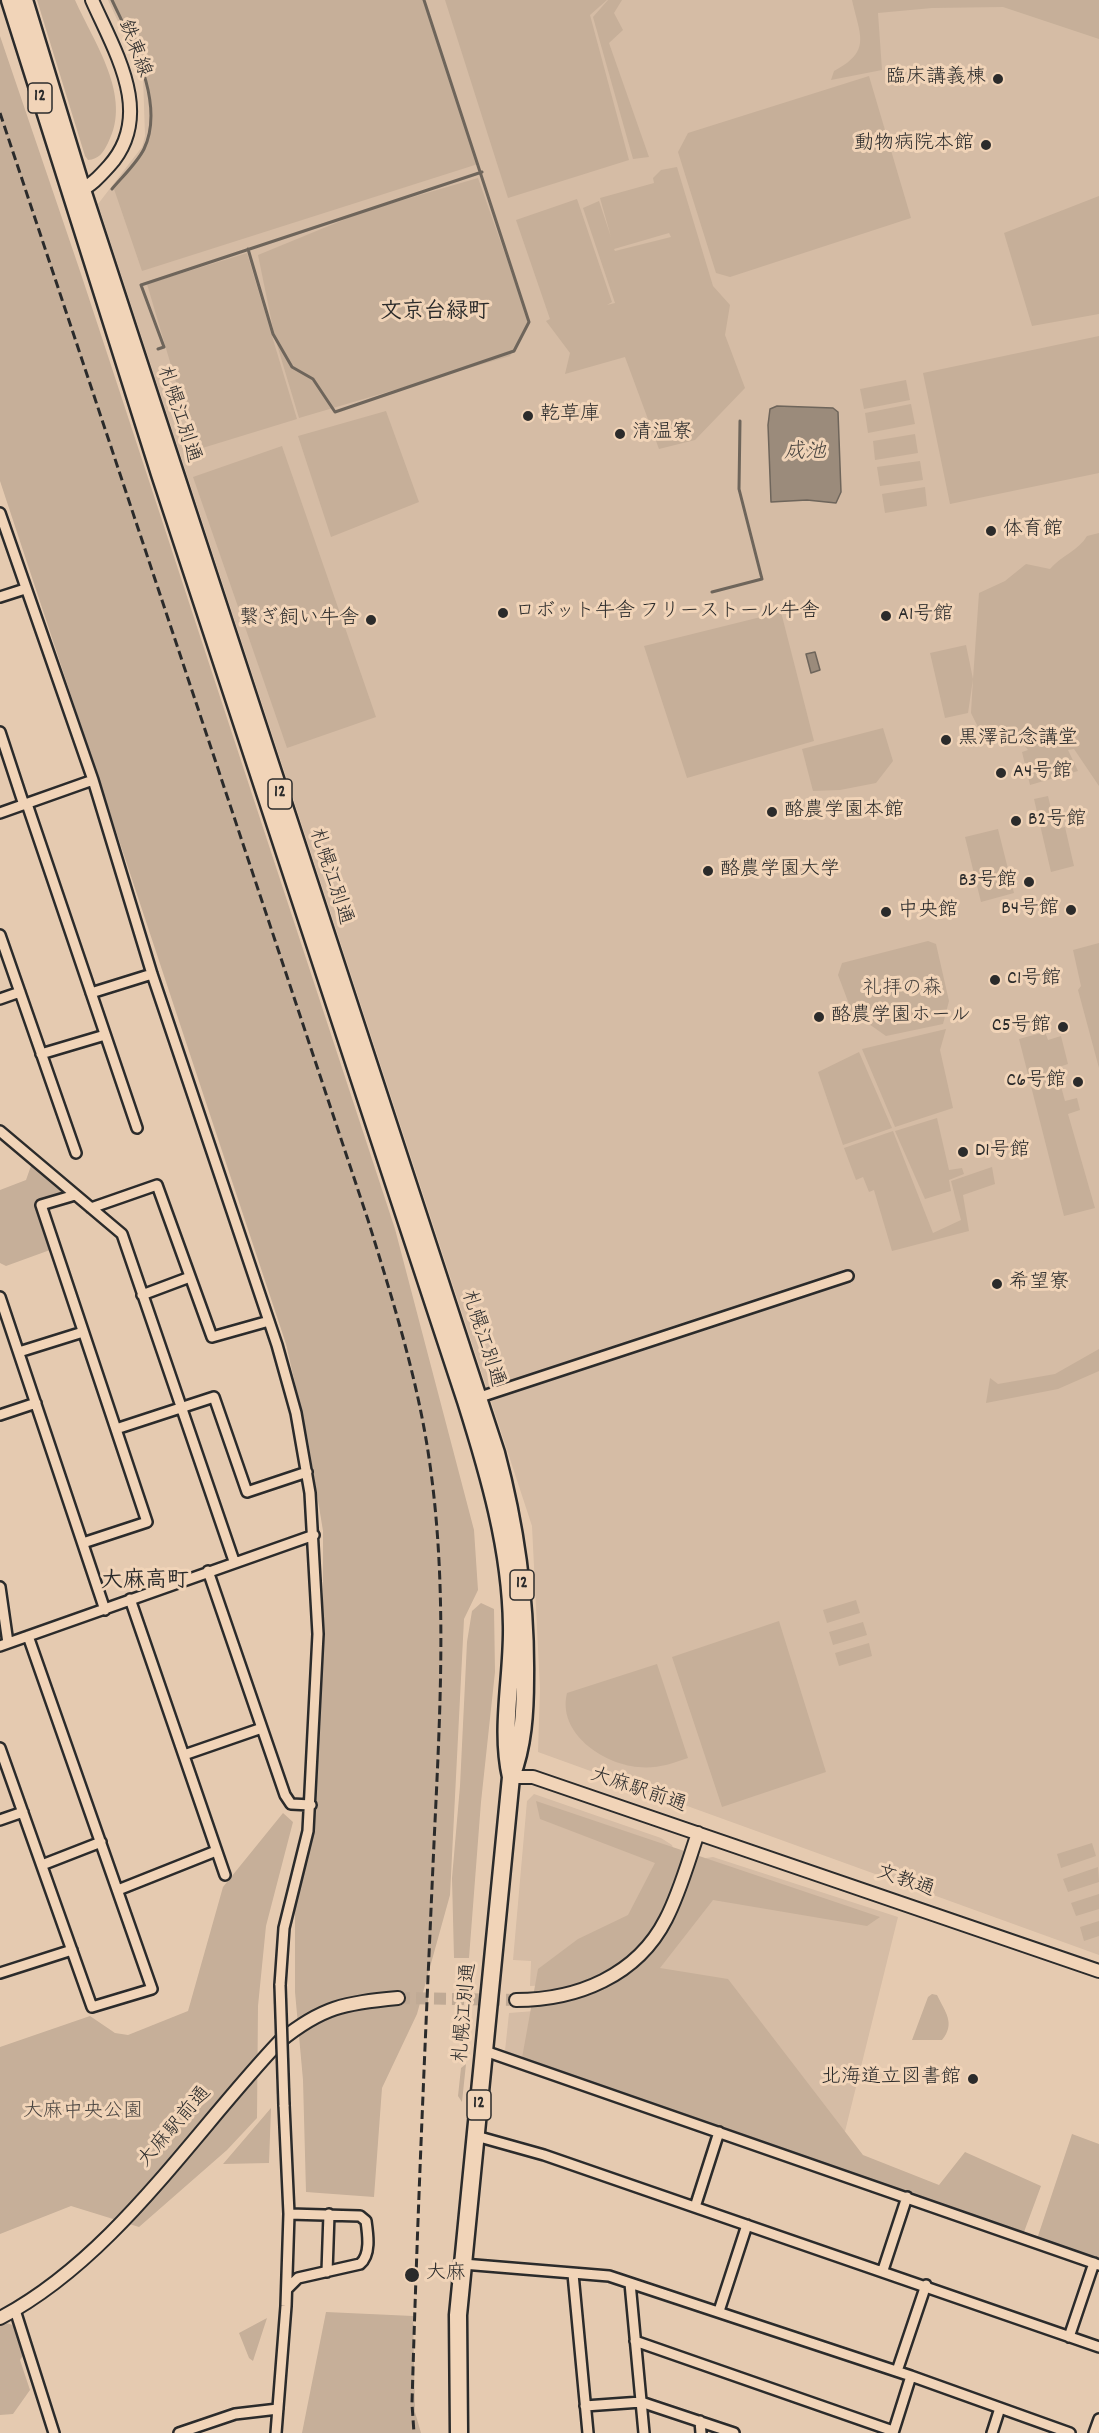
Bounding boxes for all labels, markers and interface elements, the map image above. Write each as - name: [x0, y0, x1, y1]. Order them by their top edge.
- street label: 鉄東線: [111, 17, 155, 81]
- place label: 臨床講義棟: [886, 67, 986, 91]
- marker: 臨床講義棟: [991, 72, 1005, 86]
- road number: 12: [28, 83, 52, 113]
- place label: 動物病院本館: [854, 133, 974, 157]
- marker: 動物病院本館: [979, 138, 993, 152]
- district label: 文京台緑町: [380, 301, 490, 327]
- street label: 札幌江別通: [150, 364, 204, 466]
- place label: 乾草庫: [540, 404, 600, 428]
- marker: 乾草庫: [521, 409, 535, 423]
- place label: 清温寮: [632, 422, 692, 446]
- marker: 清温寮: [613, 427, 627, 441]
- water label: 成池: [784, 441, 826, 467]
- place label: 体育館: [1003, 519, 1063, 543]
- marker: 体育館: [984, 524, 998, 538]
- place label: ロボット牛舎 フリーストール牛舎: [515, 601, 820, 625]
- place label: A1号館: [898, 604, 953, 628]
- marker: ロボット牛舎 フリーストール牛舎: [496, 606, 510, 620]
- place label: 繋ぎ飼い牛舎: [239, 608, 359, 632]
- marker: A1号館: [879, 609, 893, 623]
- marker: 繋ぎ飼い牛舎: [364, 613, 378, 627]
- place label: 黒澤記念講堂: [958, 728, 1078, 752]
- marker: 黒澤記念講堂: [939, 733, 953, 747]
- place label: A4号館: [1013, 761, 1072, 785]
- marker: A4号館: [994, 766, 1008, 780]
- road number: 12: [268, 779, 292, 809]
- place label: 酪農学園本館: [784, 800, 904, 824]
- marker: 酪農学園本館: [765, 805, 779, 819]
- place label: B2号館: [1028, 809, 1086, 833]
- marker: B2号館: [1009, 814, 1023, 828]
- street label: 札幌江別通: [302, 826, 356, 928]
- place label: 酪農学園大学: [720, 859, 840, 883]
- marker: 酪農学園大学: [701, 864, 715, 878]
- place label: B3号館: [959, 870, 1017, 894]
- marker: B3号館: [1022, 875, 1036, 889]
- place label: B4号館: [1001, 898, 1059, 922]
- place label: 中央館: [898, 900, 958, 924]
- marker: B4号館: [1064, 903, 1078, 917]
- marker: 中央館: [879, 905, 893, 919]
- place label: C1号館: [1007, 968, 1061, 992]
- marker: C1号館: [988, 973, 1002, 987]
- park label: 礼拝の森: [862, 978, 942, 1002]
- place label: 酪農学園ホール: [831, 1005, 971, 1029]
- marker: 酪農学園ホール: [812, 1010, 826, 1024]
- place label: C5号館: [992, 1015, 1051, 1039]
- marker: C5号館: [1056, 1020, 1070, 1034]
- place label: C6号館: [1006, 1070, 1066, 1094]
- marker: C6号館: [1071, 1075, 1085, 1089]
- place label: D1号館: [975, 1140, 1030, 1164]
- marker: D1号館: [956, 1145, 970, 1159]
- place label: 希望寮: [1009, 1272, 1069, 1296]
- marker: 希望寮: [990, 1277, 1004, 1291]
- street label: 札幌江別通: [454, 1288, 508, 1390]
- district label: 大麻高町: [101, 1570, 189, 1596]
- road number: 12: [510, 1570, 534, 1600]
- street label: 大麻駅前通: [587, 1764, 689, 1820]
- street label: 文教通: [873, 1862, 937, 1904]
- street label: 札幌江別通: [451, 1962, 483, 2064]
- place label: 北海道立図書館: [821, 2067, 961, 2091]
- marker: 北海道立図書館: [966, 2072, 980, 2086]
- street label: 大麻駅前通: [134, 2082, 218, 2174]
- road number: 12: [467, 2090, 491, 2120]
- park label: 大麻中央公園: [23, 2101, 143, 2125]
- place label: 大麻: [426, 2263, 466, 2287]
- marker: 大麻: [403, 2266, 421, 2284]

